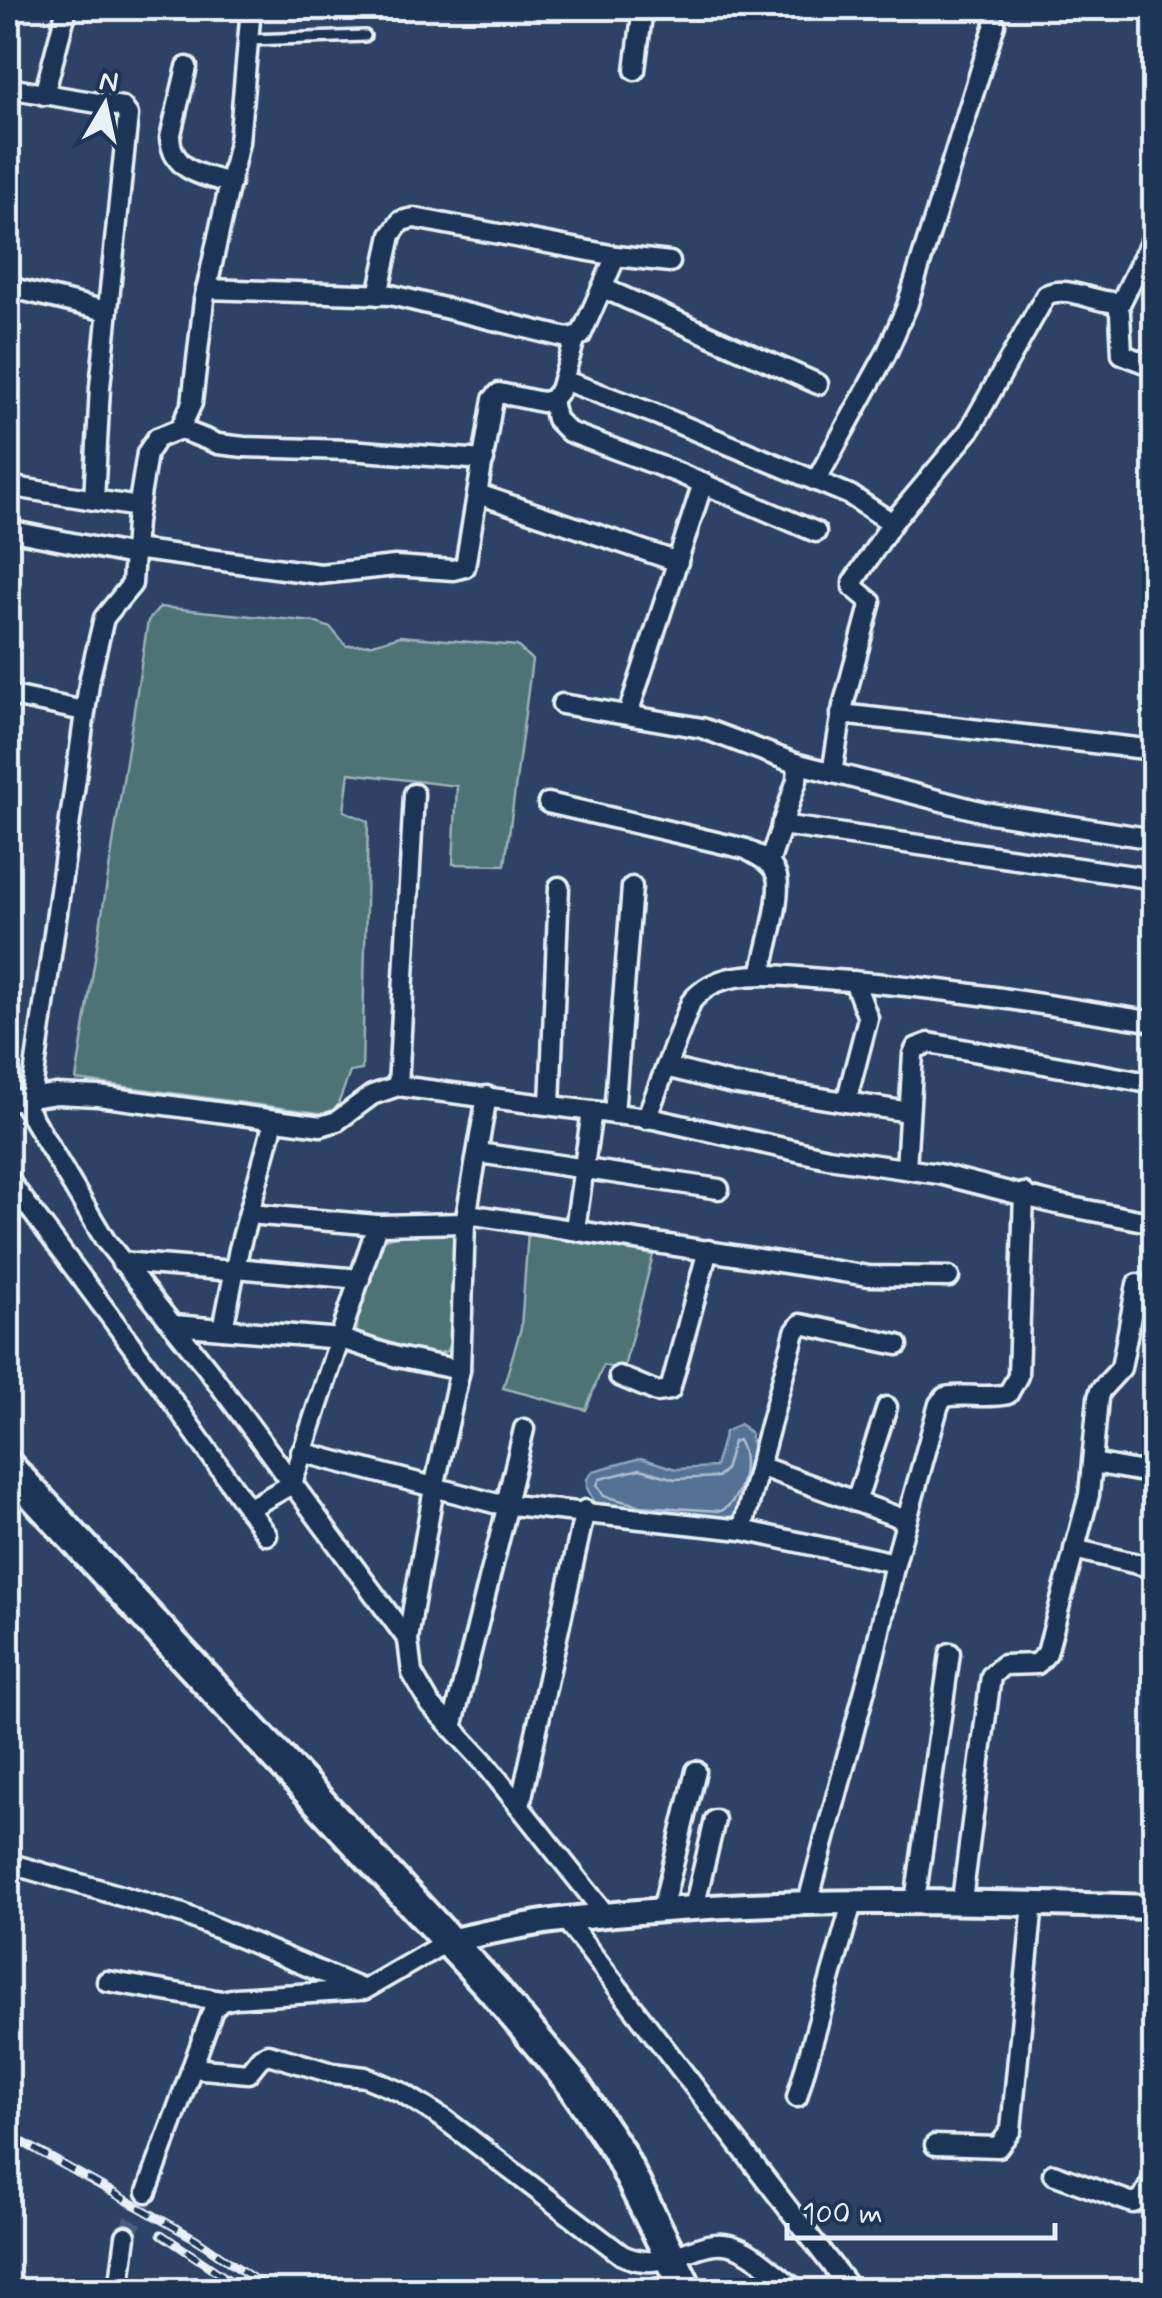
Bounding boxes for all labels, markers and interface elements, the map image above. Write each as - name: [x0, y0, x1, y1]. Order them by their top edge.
- north arrow: [55, 55, 155, 155]
- text: N: [96, 63, 121, 103]
- scale bar: [787, 2178, 1054, 2240]
- text: 100 m: [802, 2195, 883, 2234]

